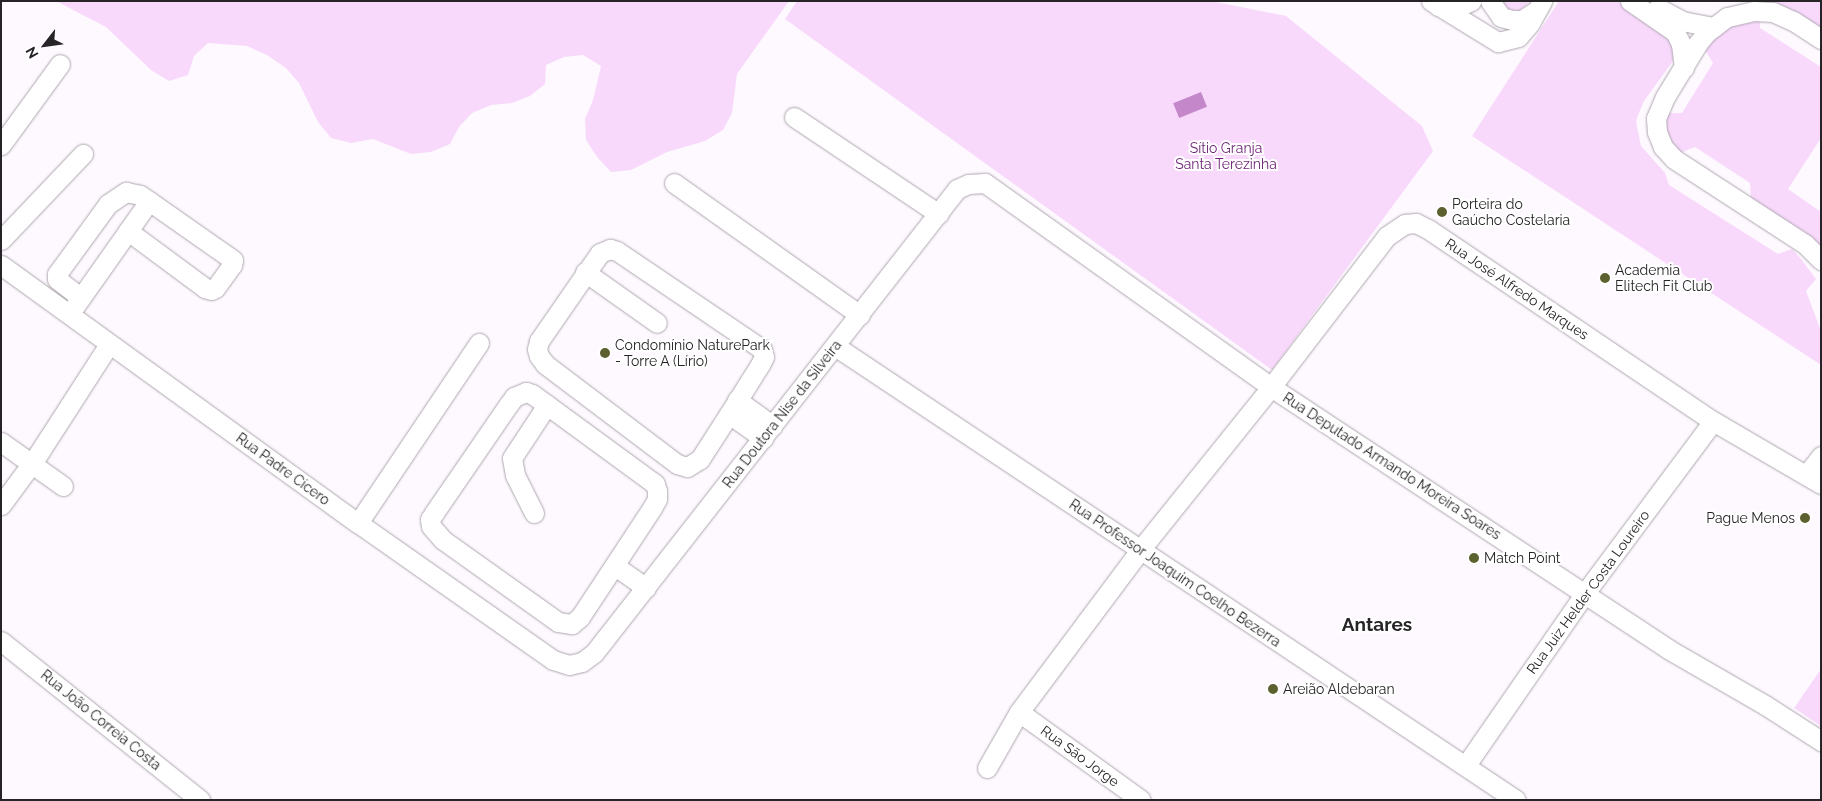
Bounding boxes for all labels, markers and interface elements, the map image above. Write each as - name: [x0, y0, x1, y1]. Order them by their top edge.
- north arrow: [20, 20, 70, 70]
- text: N: [22, 44, 42, 61]
- park label: Sítio Granja Santa Terezinha: [1175, 140, 1277, 172]
- place label: Porteira do Gaúcho Costelaria: [1452, 196, 1570, 228]
- marker: Porteira do Gaúcho Costelaria: [1436, 206, 1448, 218]
- street label: Rua José Alfredo Marques: [1442, 235, 1592, 343]
- place label: Academia Elitech Fit Club: [1615, 262, 1713, 294]
- marker: Academia Elitech Fit Club: [1599, 272, 1611, 284]
- place label: Condomínio NaturePark - Torre A (Lírio): [615, 337, 770, 370]
- street label: Rua Doutora Nise da Silveira: [719, 337, 845, 491]
- marker: Condomínio NaturePark - Torre A (Lírio): [599, 347, 611, 359]
- street label: Rua Deputado Armando Moreira Soares: [1280, 389, 1504, 543]
- street label: Rua Padre Cícero: [233, 429, 333, 509]
- street label: Rua Professor Joaquim Coelho Bezerra: [1066, 496, 1284, 650]
- street label: Rua Juiz Helder Costa Loureiro: [1523, 507, 1653, 677]
- place label: Pague Menos: [1706, 510, 1795, 526]
- marker: Pague Menos: [1799, 512, 1811, 524]
- place label: Match Point: [1484, 550, 1561, 566]
- marker: Match Point: [1468, 552, 1480, 564]
- district label: Antares: [1342, 614, 1412, 636]
- street label: Rua João Correia Costa: [37, 666, 165, 774]
- place label: Areião Aldebaran: [1283, 681, 1395, 697]
- marker: Areião Aldebaran: [1267, 683, 1279, 695]
- street label: Rua São Jorge: [1037, 722, 1123, 790]

